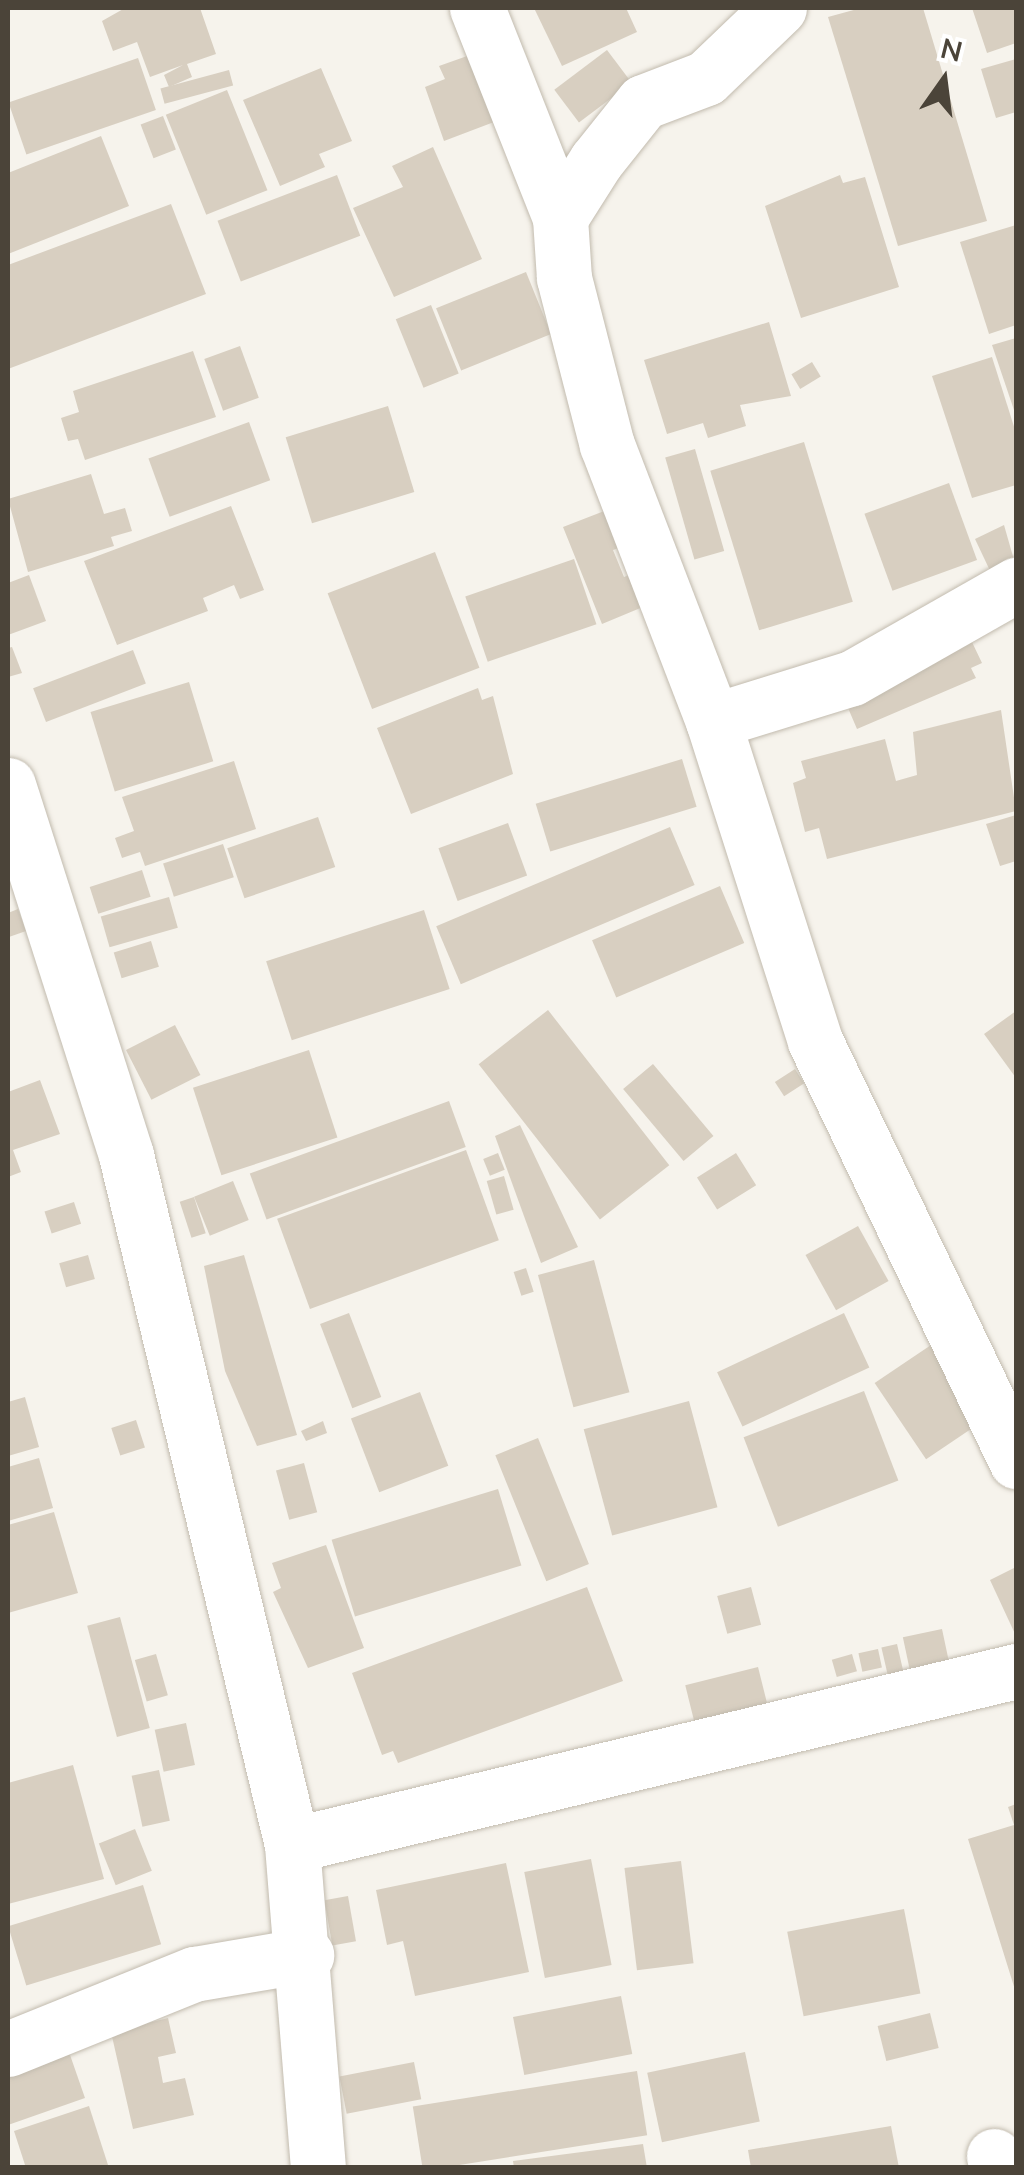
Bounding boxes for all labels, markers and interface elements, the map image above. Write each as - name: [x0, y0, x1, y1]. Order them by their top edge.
- north arrow: [894, 30, 994, 130]
- text: N: [936, 30, 966, 72]

